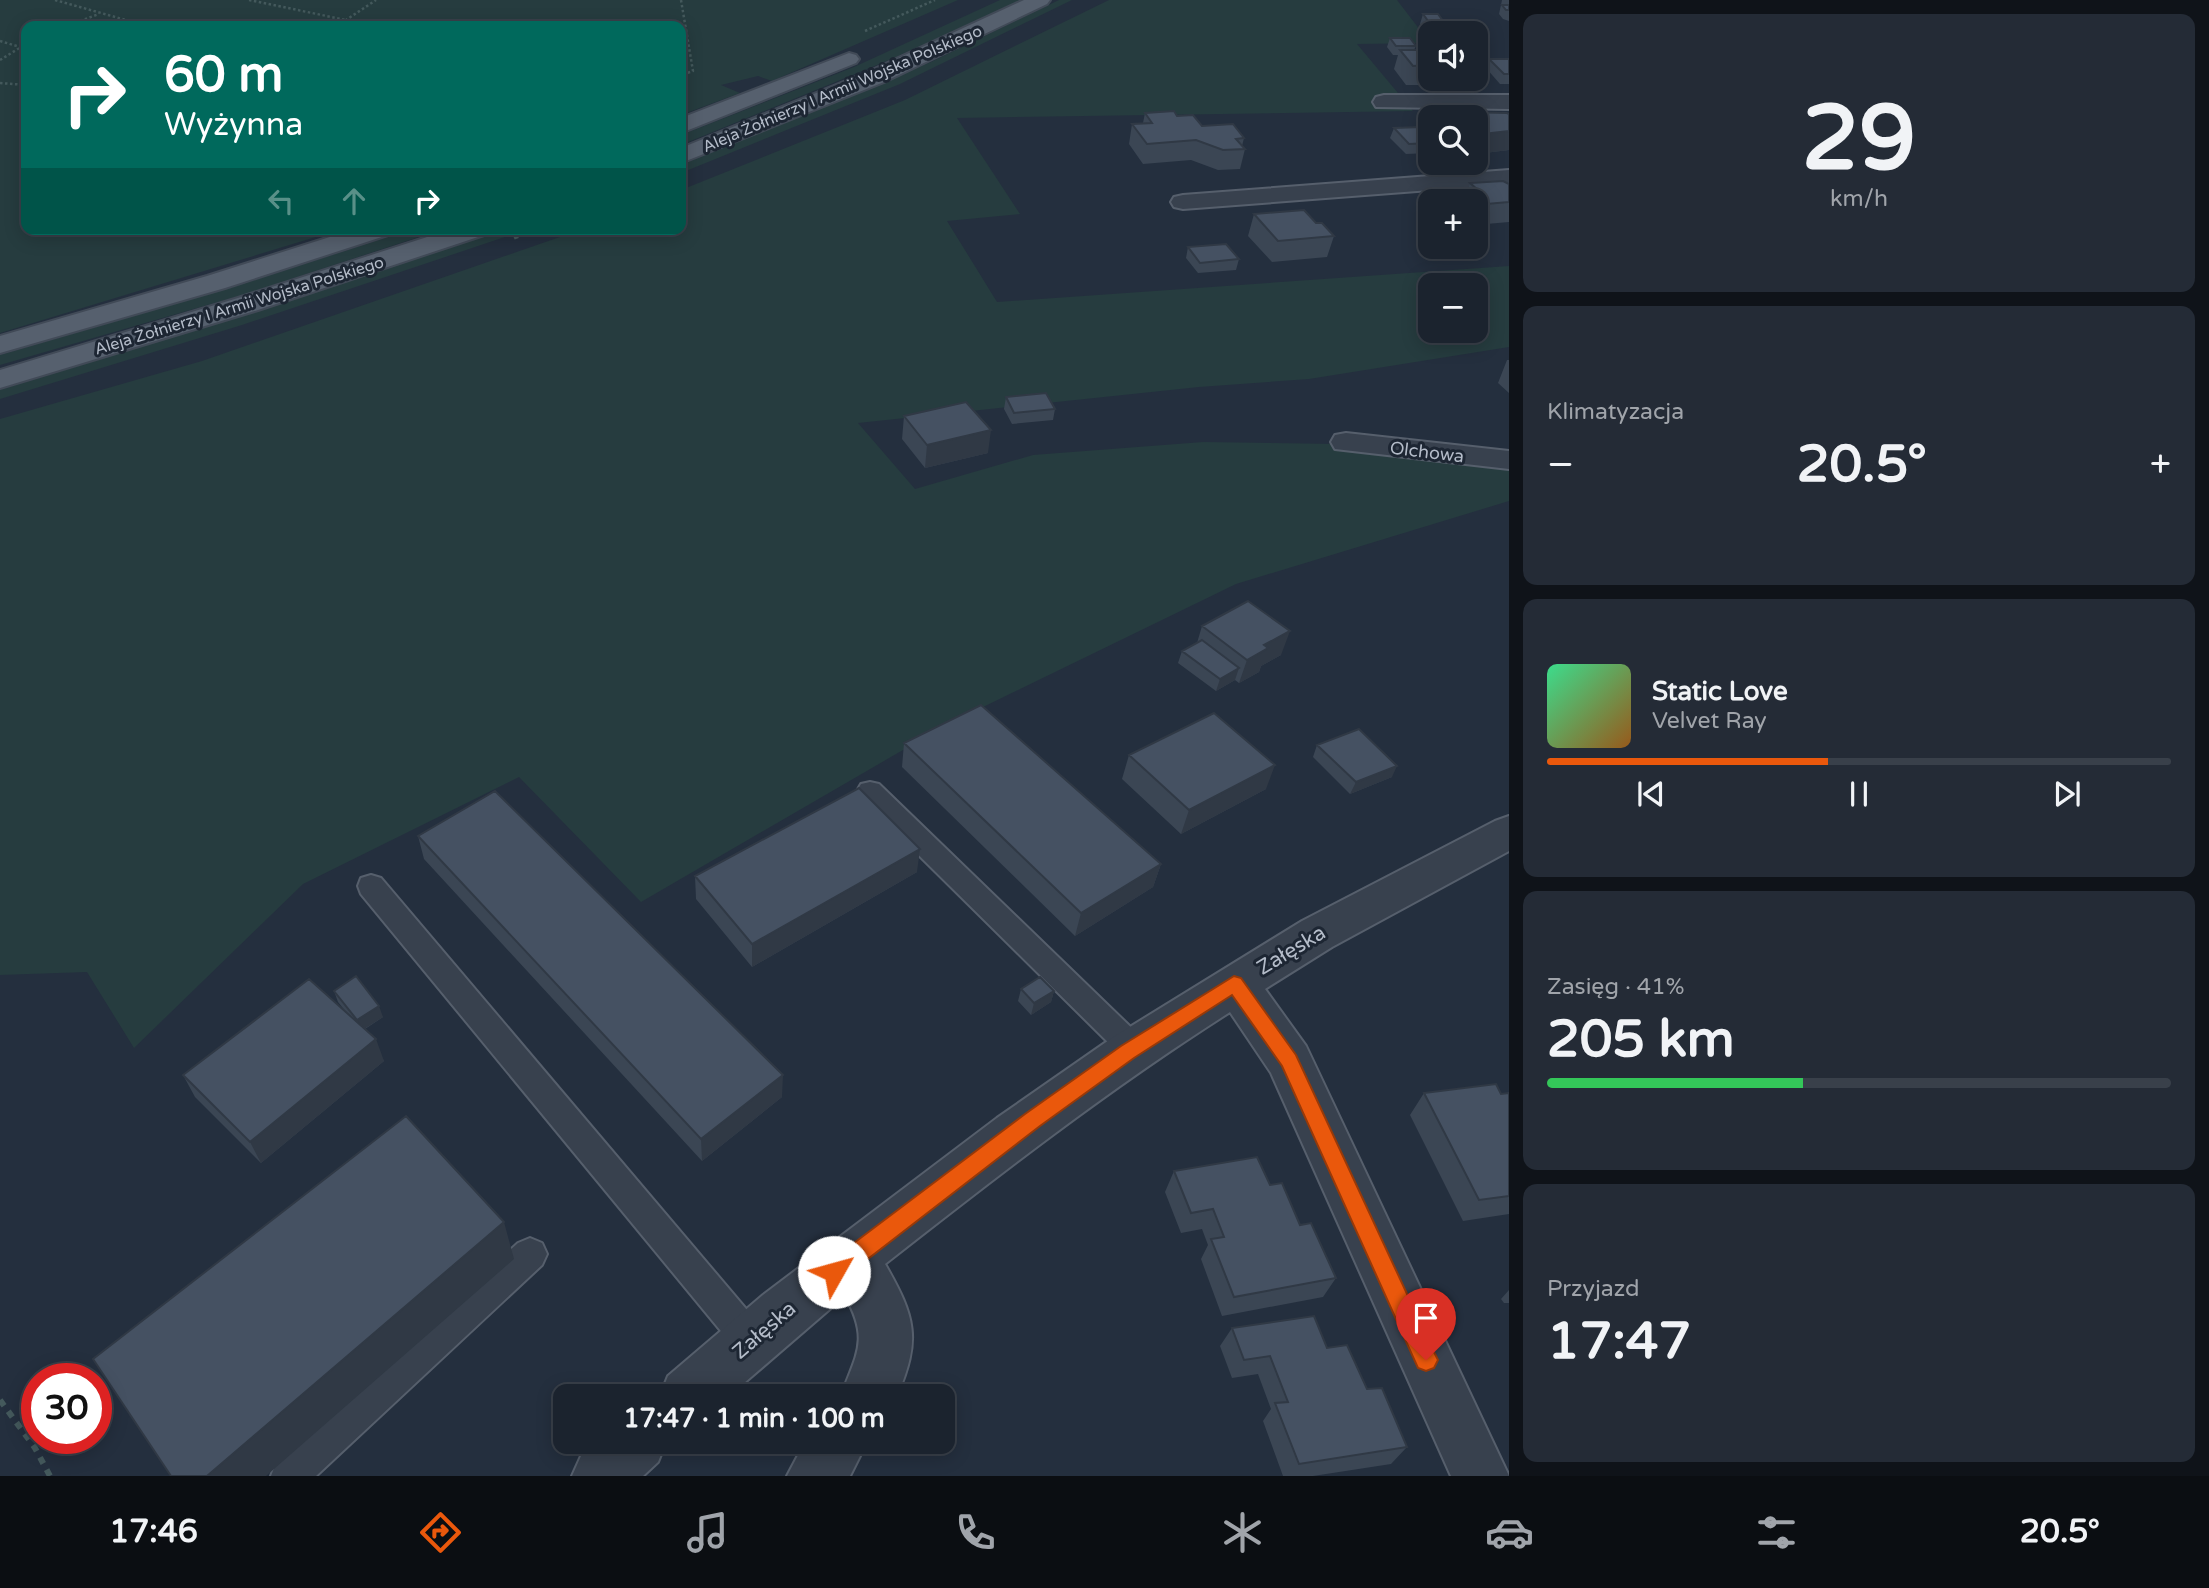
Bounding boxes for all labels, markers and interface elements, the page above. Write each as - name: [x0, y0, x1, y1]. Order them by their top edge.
- street label: Aleja Żołnierzy I Armii Wojska Polskiego: [700, 21, 985, 157]
- map controls: [1418, 21, 1488, 343]
- button: sound: [1418, 21, 1488, 91]
- text: 60 m: [164, 46, 283, 105]
- icon: right: [49, 49, 140, 140]
- text: 29: [1802, 84, 1916, 194]
- button: search: [1418, 105, 1488, 175]
- text: Wyżynna: [164, 106, 303, 144]
- icon: left: [262, 182, 300, 220]
- icon: ahead: [335, 182, 373, 220]
- icon: right: [408, 182, 446, 220]
- text: km/h: [1830, 185, 1888, 213]
- button: +: [1418, 189, 1488, 259]
- street label: Aleja Żołnierzy I Armii Wojska Polskiego: [92, 252, 386, 360]
- button: −: [1418, 273, 1488, 343]
- text: Klimatyzacja: [1547, 398, 1684, 426]
- text: 20.5°: [1797, 433, 1927, 496]
- street label: Olchowa: [1389, 437, 1465, 467]
- text: −: [1547, 442, 1574, 488]
- text: +: [2150, 442, 2171, 488]
- text: Static Love: [1652, 676, 1788, 707]
- text: Velvet Ray: [1652, 707, 1767, 735]
- icon: previous: [1632, 775, 1670, 813]
- icon: pause: [1840, 775, 1878, 813]
- icon: next: [2048, 775, 2086, 813]
- street label: Załęska: [1252, 920, 1330, 981]
- text: Zasięg · 41%: [1547, 973, 1684, 1001]
- text: 205 km: [1547, 1008, 1735, 1071]
- position arrow: [797, 1235, 871, 1309]
- text: Przyjazd: [1547, 1275, 1640, 1303]
- pin: [1396, 1288, 1456, 1360]
- street label: Załęska: [728, 1296, 801, 1365]
- icon: arrive: [1407, 1299, 1445, 1337]
- text: 17:47: [1547, 1310, 1691, 1373]
- speed limit sign: 30: [21, 1363, 112, 1454]
- text: 17:47 · 1 min · 100 m: [623, 1403, 885, 1434]
- icon: directions: [416, 1508, 465, 1557]
- icon: music: [683, 1508, 732, 1557]
- icon: phone: [951, 1508, 1000, 1557]
- icon: climate: [1218, 1508, 1267, 1557]
- icon: car: [1485, 1508, 1534, 1557]
- icon: filters: [1752, 1508, 1801, 1557]
- text: 17:46: [109, 1513, 198, 1551]
- text: 20.5°: [2020, 1513, 2100, 1551]

